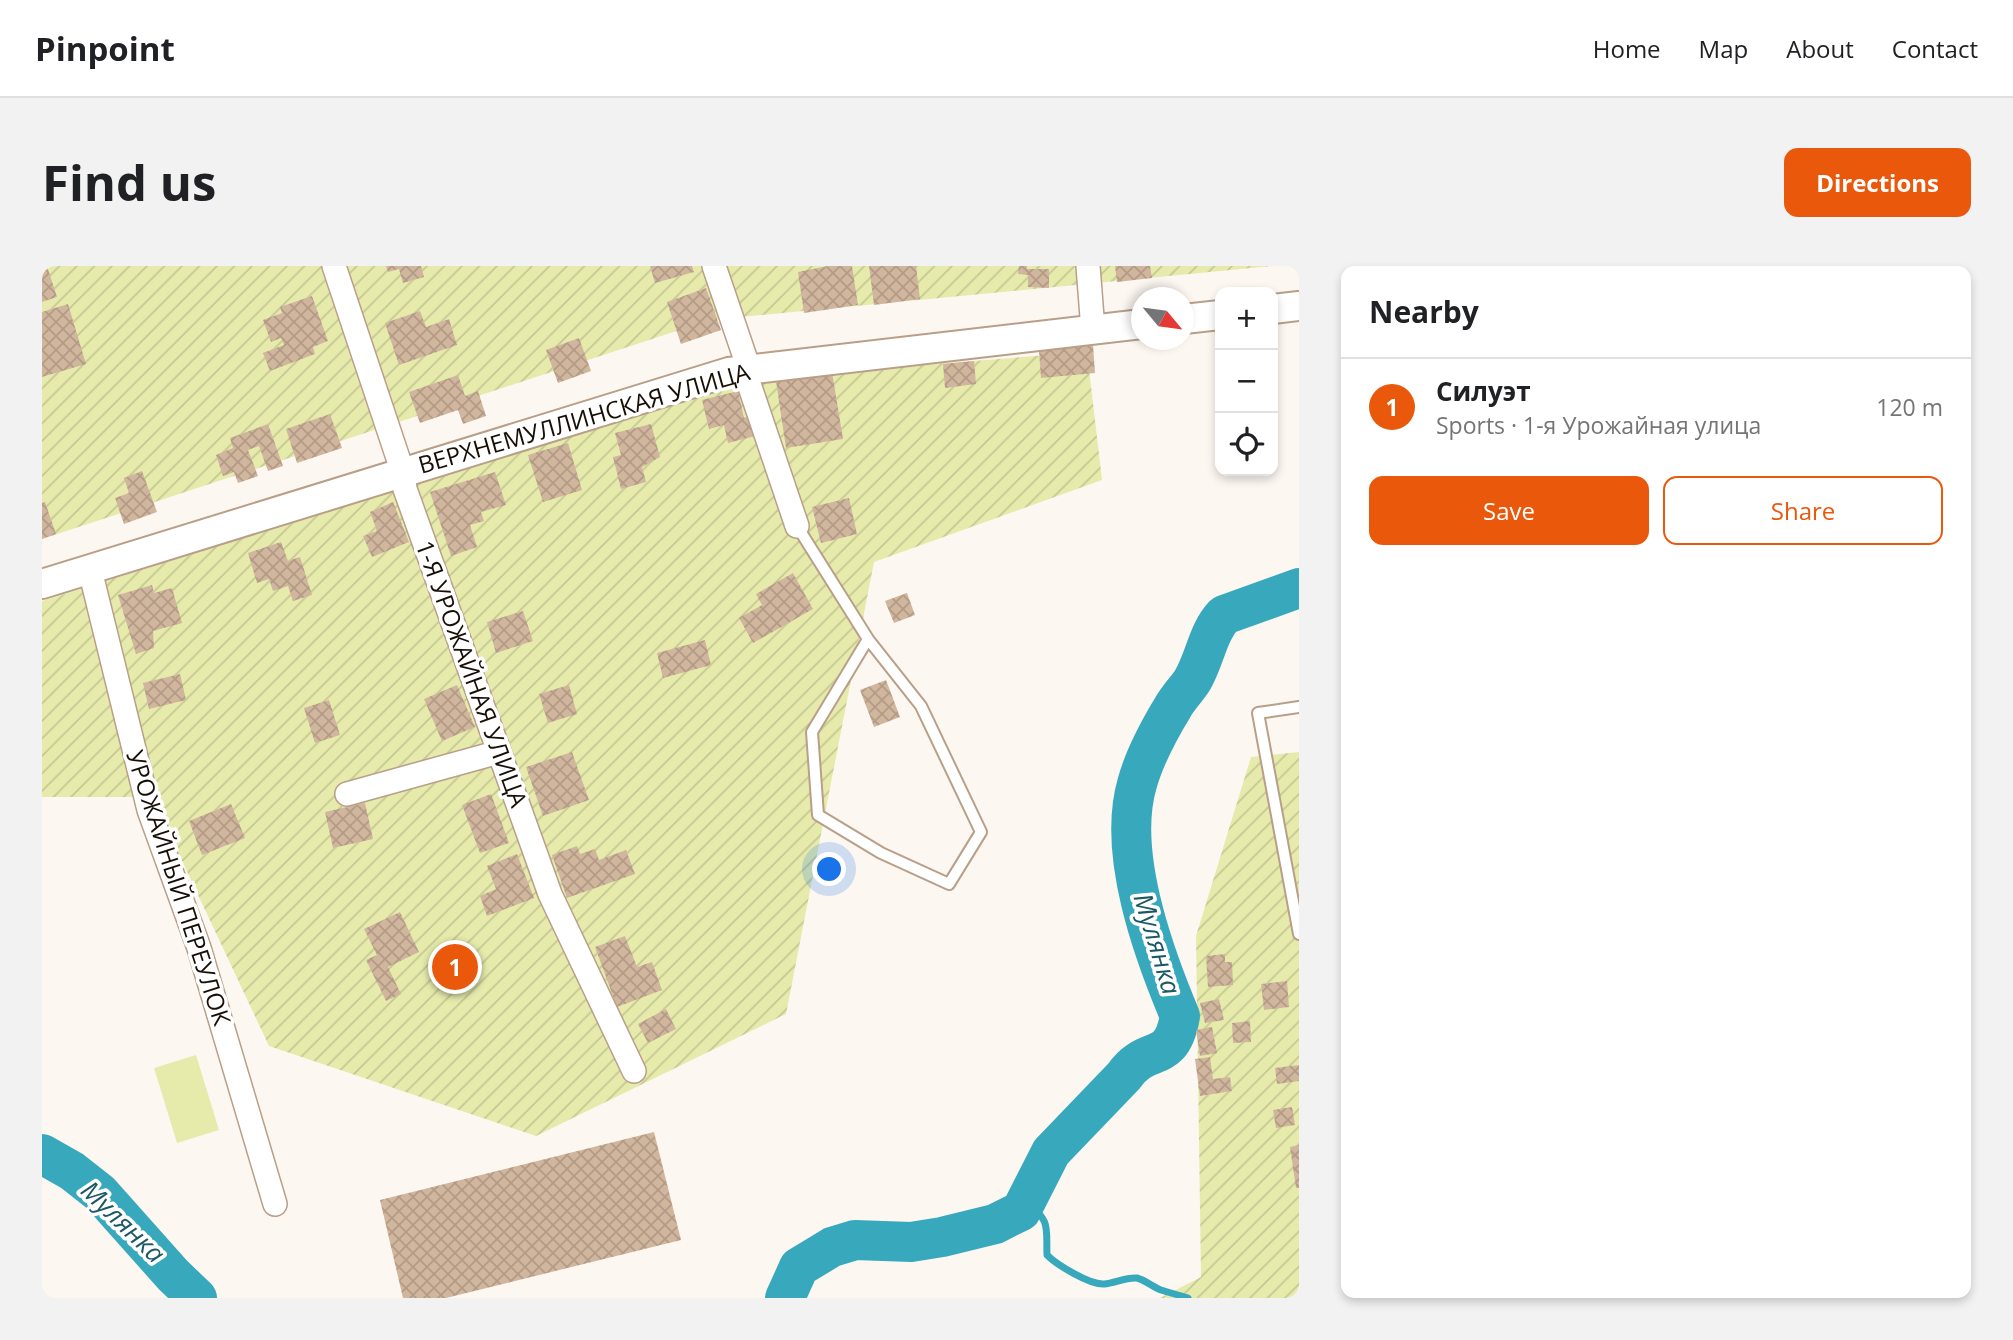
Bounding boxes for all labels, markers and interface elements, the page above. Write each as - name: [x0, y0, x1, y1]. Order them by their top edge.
- text: Pinpoint: [35, 26, 175, 71]
- text: Home: [1593, 32, 1661, 65]
- text: Map: [1699, 32, 1748, 65]
- text: About: [1786, 32, 1854, 65]
- text: Contact: [1892, 32, 1978, 65]
- button: Directions: [1784, 148, 1971, 217]
- text: Find us: [42, 149, 216, 215]
- north arrow: [1131, 287, 1194, 350]
- map controls: [1215, 287, 1278, 476]
- button: +: [1215, 287, 1278, 350]
- text: Nearby: [1369, 291, 1479, 332]
- button: −: [1215, 350, 1278, 413]
- street label: ВЕРХНЕМУЛЛИНСКАЯ УЛИЦА: [414, 354, 754, 481]
- text: Силуэт: [1436, 373, 1531, 409]
- text: 1: [1385, 391, 1399, 423]
- text: 120 m: [1876, 391, 1943, 423]
- text: Sports · 1-я Урожайная улица: [1436, 409, 1761, 441]
- button: locate: [1215, 413, 1278, 476]
- button: Save: [1369, 476, 1649, 545]
- button: Share: [1663, 476, 1943, 545]
- street label: 1-Я УРОЖАЙНАЯ УЛИЦА: [409, 536, 536, 812]
- street label: УРОЖАЙНЫЙ ПЕРЕУЛОК: [119, 746, 240, 1030]
- your location: [812, 852, 846, 886]
- water label: Мулянка: [1126, 889, 1190, 999]
- pin: 1: [432, 941, 478, 993]
- water label: Мулянка: [74, 1172, 174, 1271]

